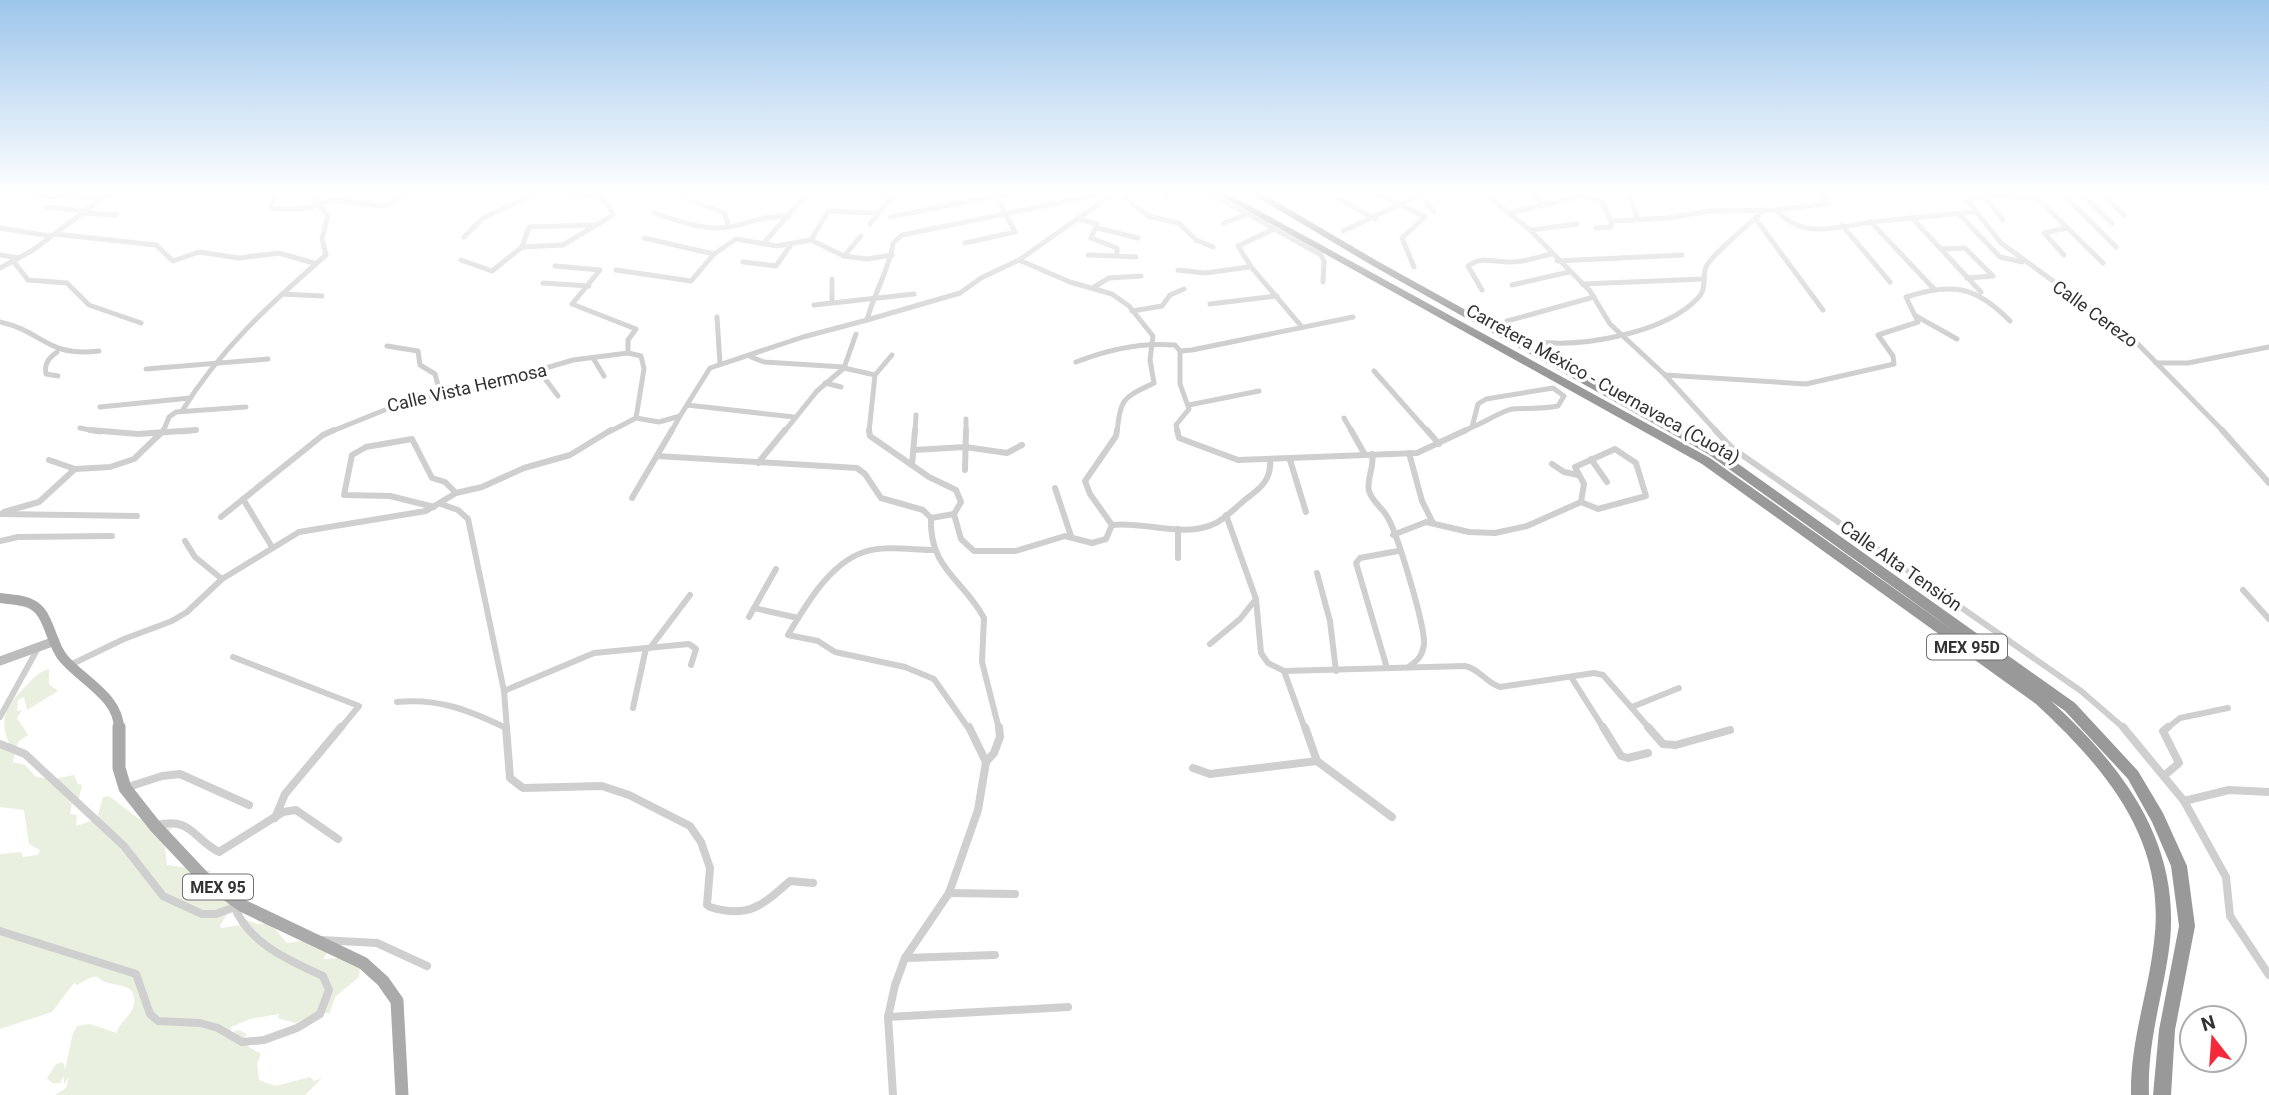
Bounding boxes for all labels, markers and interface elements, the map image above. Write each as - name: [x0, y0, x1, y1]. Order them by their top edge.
- street label: Calle Cerezo: [2049, 276, 2142, 352]
- street label: Carretera México - Cuernavaca (Cuota): [1462, 299, 1744, 469]
- street label: Calle Vista Hermosa: [385, 359, 549, 416]
- street label: Calle Alta Tensión: [1837, 516, 1966, 615]
- road number: MEX 95D: [1927, 634, 2007, 660]
- road number: MEX 95: [183, 874, 253, 900]
- north arrow: [2178, 1004, 2248, 1074]
- text: N: [2198, 1010, 2218, 1036]

